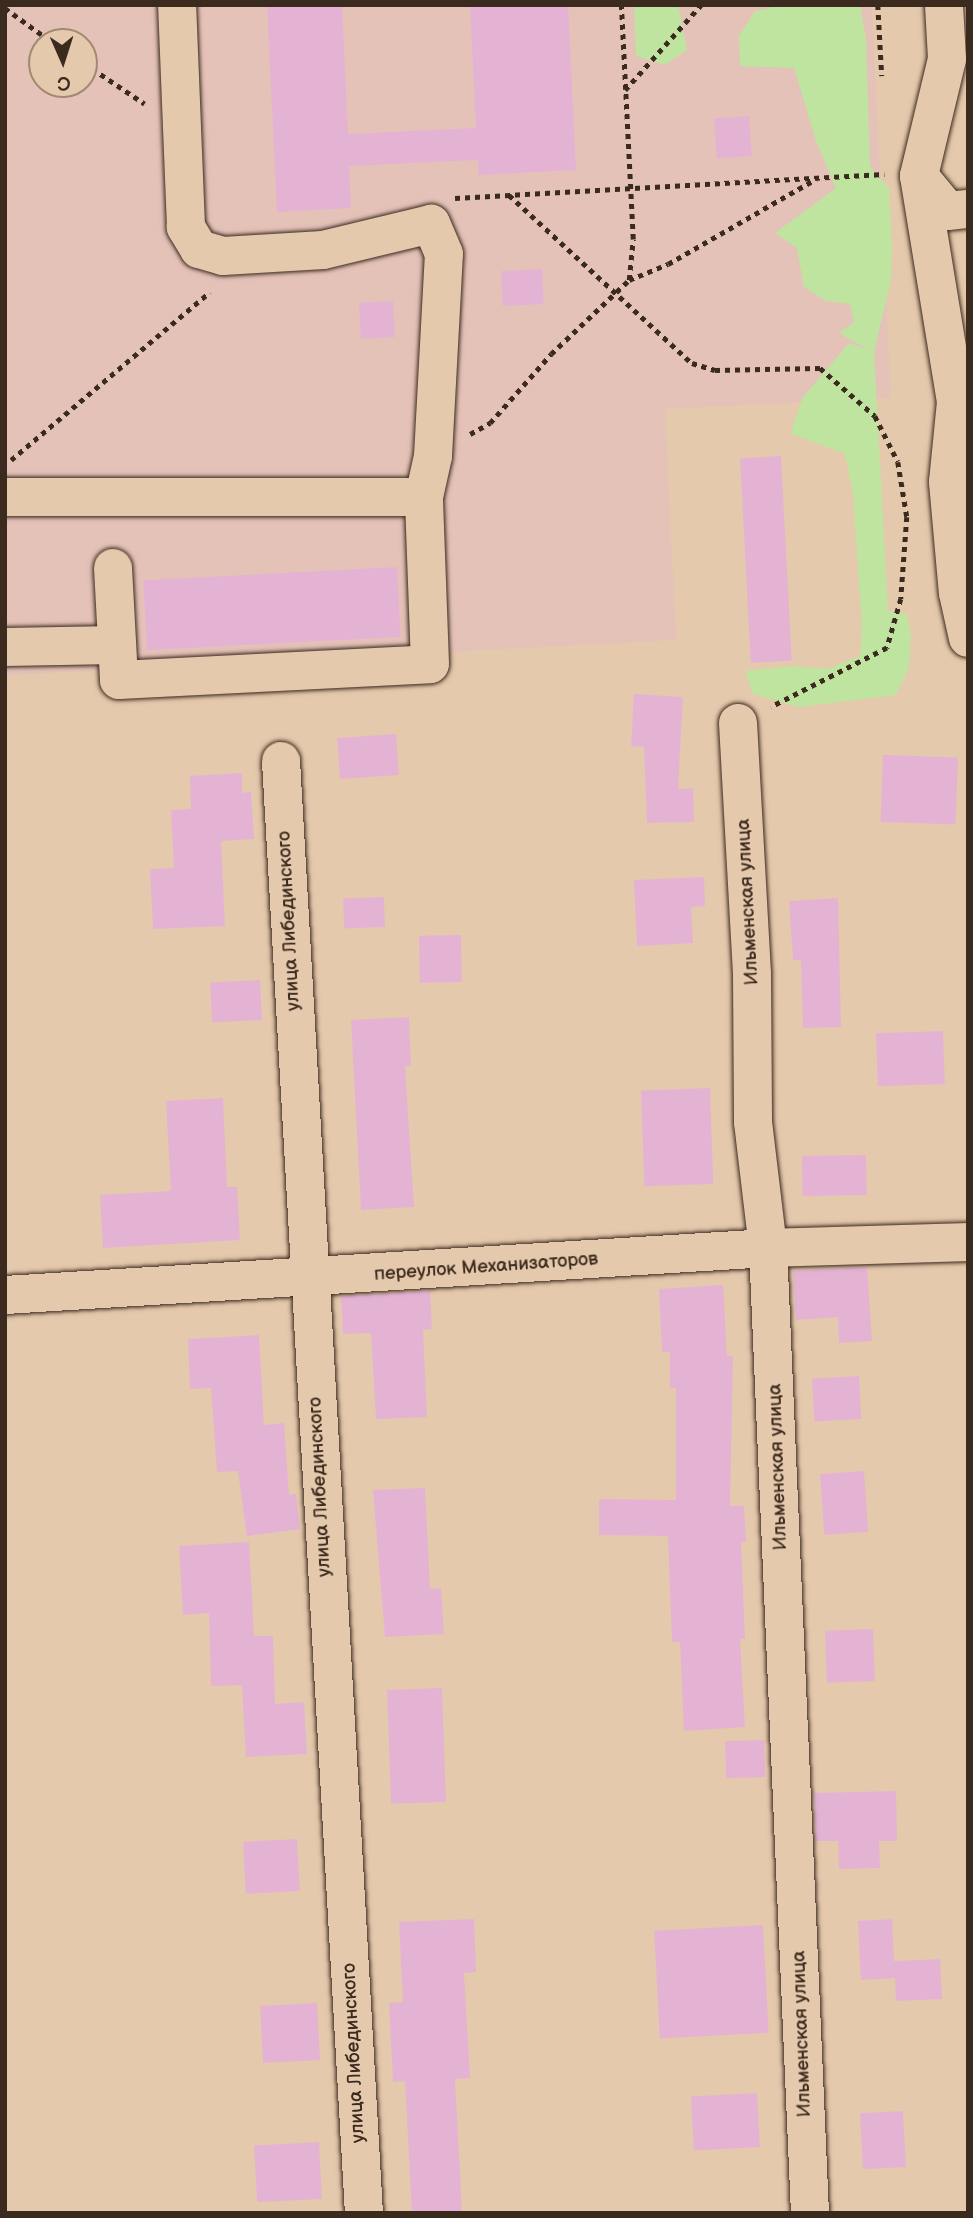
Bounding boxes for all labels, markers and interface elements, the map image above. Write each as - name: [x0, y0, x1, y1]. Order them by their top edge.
- north arrow: [28, 28, 98, 98]
- text: С: [57, 71, 71, 94]
- street label: Ильменская улица: [732, 818, 764, 986]
- street label: улица Либединского: [273, 830, 305, 1012]
- street label: переулок Механизаторов: [373, 1248, 599, 1286]
- street label: Ильменская улица: [764, 1383, 792, 1551]
- street label: улица Либединского: [304, 1396, 336, 1578]
- street label: Ильменская улица: [788, 1950, 816, 2118]
- street label: улица Либединского: [338, 1962, 370, 2144]

